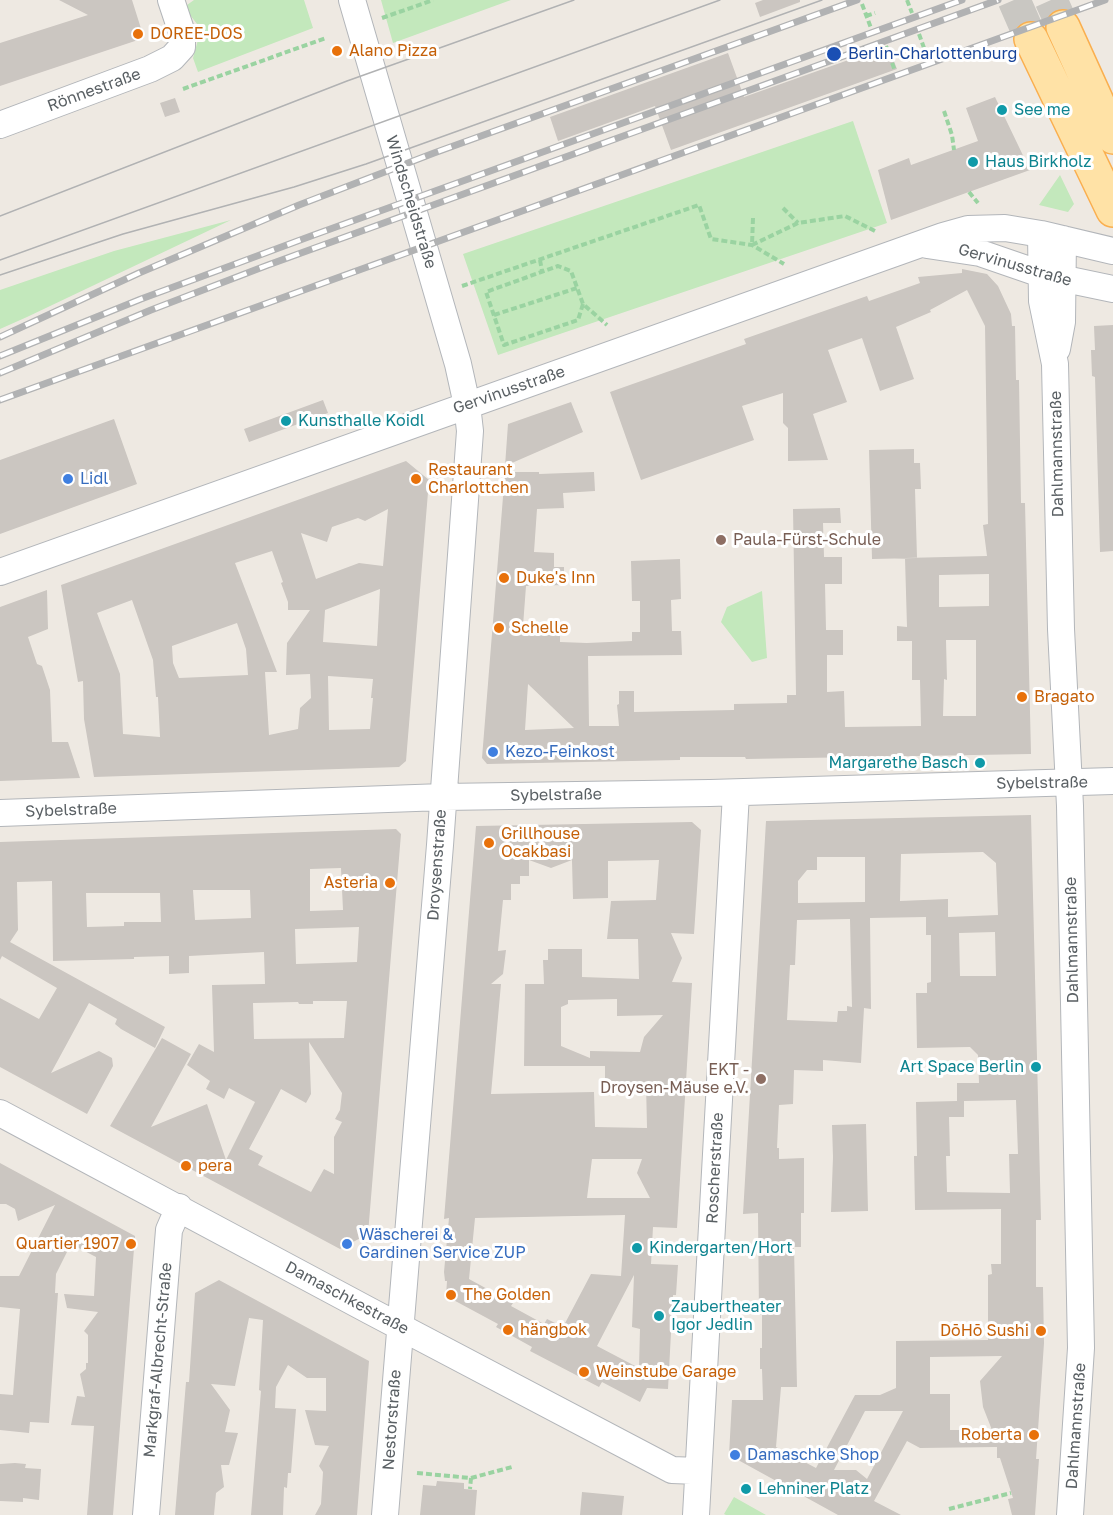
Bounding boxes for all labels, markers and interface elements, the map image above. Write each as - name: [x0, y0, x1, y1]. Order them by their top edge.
- place label: DOREE-DOS: [150, 24, 243, 44]
- marker: DOREE-DOS: [131, 27, 145, 41]
- place label: Alano Pizza: [349, 41, 437, 61]
- marker: Alano Pizza: [330, 44, 344, 58]
- place label: Berlin-Charlottenburg: [848, 44, 1017, 64]
- marker: Berlin-Charlottenburg: [825, 45, 843, 63]
- street label: Rönnestraße: [45, 64, 143, 116]
- place label: See me: [1014, 100, 1070, 120]
- marker: See me: [995, 103, 1009, 117]
- street label: Windscheidstraße: [382, 133, 440, 271]
- place label: Haus Birkholz: [985, 152, 1092, 172]
- marker: Haus Birkholz: [966, 155, 980, 169]
- street label: Gervinusstraße: [956, 240, 1074, 290]
- street label: Gervinusstraße: [451, 362, 567, 418]
- street label: Dahlmannstraße: [1046, 391, 1068, 517]
- place label: Kunsthalle Koidl: [298, 411, 425, 431]
- marker: Kunsthalle Koidl: [279, 414, 293, 428]
- place label: Restaurant Charlottchen: [428, 460, 529, 498]
- place label: Lidl: [80, 469, 108, 489]
- marker: Lidl: [61, 472, 75, 486]
- marker: Restaurant Charlottchen: [409, 472, 423, 486]
- place label: Paula-Fürst-Schule: [733, 530, 881, 550]
- marker: Paula-Fürst-Schule: [714, 533, 728, 547]
- place label: Duke's Inn: [516, 568, 595, 588]
- marker: Duke's Inn: [497, 571, 511, 585]
- place label: Schelle: [511, 618, 568, 638]
- marker: Schelle: [492, 621, 506, 635]
- place label: Bragato: [1034, 687, 1095, 707]
- marker: Bragato: [1015, 690, 1029, 704]
- place label: Kezo-Feinkost: [505, 742, 615, 762]
- marker: Kezo-Feinkost: [486, 745, 500, 759]
- place label: Margarethe Basch: [829, 753, 968, 773]
- marker: Margarethe Basch: [973, 756, 987, 770]
- street label: Sybelstraße: [996, 773, 1088, 793]
- street label: Sybelstraße: [510, 785, 602, 805]
- street label: Sybelstraße: [25, 799, 117, 821]
- street label: Droysenstraße: [424, 809, 450, 921]
- place label: Grillhouse Ocakbasi: [501, 824, 580, 862]
- marker: Grillhouse Ocakbasi: [482, 836, 496, 850]
- place label: Asteria: [324, 873, 378, 893]
- marker: Asteria: [383, 876, 397, 890]
- street label: Dahlmannstraße: [1061, 877, 1083, 1003]
- place label: Art Space Berlin: [900, 1057, 1024, 1077]
- place label: EKT - Droysen-Mäuse e.V.: [600, 1060, 749, 1098]
- marker: Art Space Berlin: [1029, 1060, 1043, 1074]
- marker: EKT - Droysen-Mäuse e.V.: [754, 1072, 768, 1086]
- street label: Roscherstraße: [702, 1112, 728, 1224]
- place label: pera: [198, 1156, 232, 1176]
- marker: pera: [179, 1159, 193, 1173]
- place label: Wäscherei & Gardinen Service ZUP: [359, 1225, 526, 1263]
- place label: Quartier 1907: [16, 1234, 119, 1254]
- marker: Quartier 1907: [124, 1237, 138, 1251]
- marker: Wäscherei & Gardinen Service ZUP: [340, 1237, 354, 1251]
- place label: Kindergarten/Hort: [649, 1238, 793, 1258]
- marker: Kindergarten/Hort: [630, 1241, 644, 1255]
- street label: Damaschkestraße: [282, 1257, 412, 1339]
- street label: Markgraf-Albrecht-Straße: [140, 1262, 176, 1458]
- place label: The Golden: [463, 1285, 551, 1305]
- marker: The Golden: [444, 1288, 458, 1302]
- place label: Zaubertheater Igor Jedlin: [671, 1297, 781, 1335]
- marker: Zaubertheater Igor Jedlin: [652, 1309, 666, 1323]
- place label: hängbok: [520, 1320, 587, 1340]
- place label: DōHō Sushi: [940, 1321, 1029, 1341]
- marker: hängbok: [501, 1323, 515, 1337]
- marker: DōHō Sushi: [1034, 1324, 1048, 1338]
- place label: Weinstube Garage: [596, 1362, 736, 1382]
- street label: Dahlmannstraße: [1062, 1362, 1090, 1490]
- marker: Weinstube Garage: [577, 1365, 591, 1379]
- street label: Nestorstraße: [379, 1369, 405, 1471]
- place label: Roberta: [961, 1425, 1022, 1445]
- marker: Roberta: [1027, 1428, 1041, 1442]
- place label: Damaschke Shop: [747, 1445, 879, 1465]
- marker: Damaschke Shop: [728, 1448, 742, 1462]
- place label: Lehniner Platz: [758, 1479, 869, 1499]
- marker: Lehniner Platz: [739, 1482, 753, 1496]

